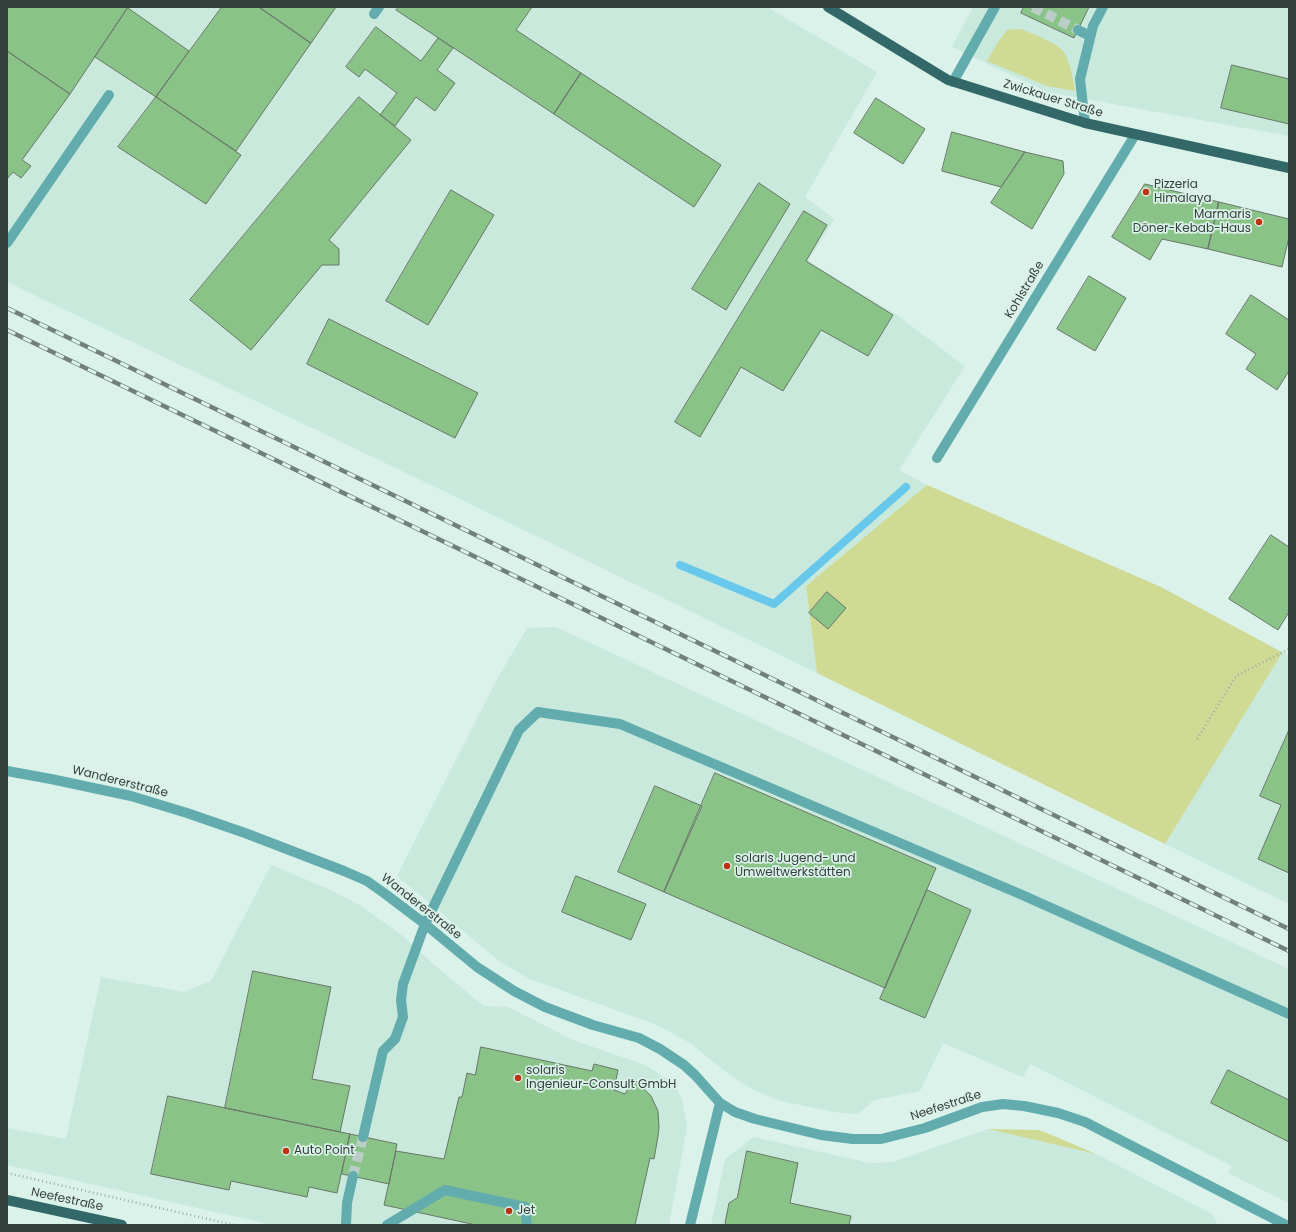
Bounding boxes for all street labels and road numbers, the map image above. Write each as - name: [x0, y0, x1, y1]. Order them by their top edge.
- street label: Zwickauer Straße: [1002, 77, 1104, 121]
- street label: Kohlstraße: [1002, 259, 1048, 321]
- street label: Wandererstraße: [71, 763, 169, 801]
- street label: Wandererstraße: [378, 871, 464, 943]
- street label: Neefestraße: [909, 1088, 983, 1124]
- street label: Neefestraße: [30, 1185, 104, 1215]

